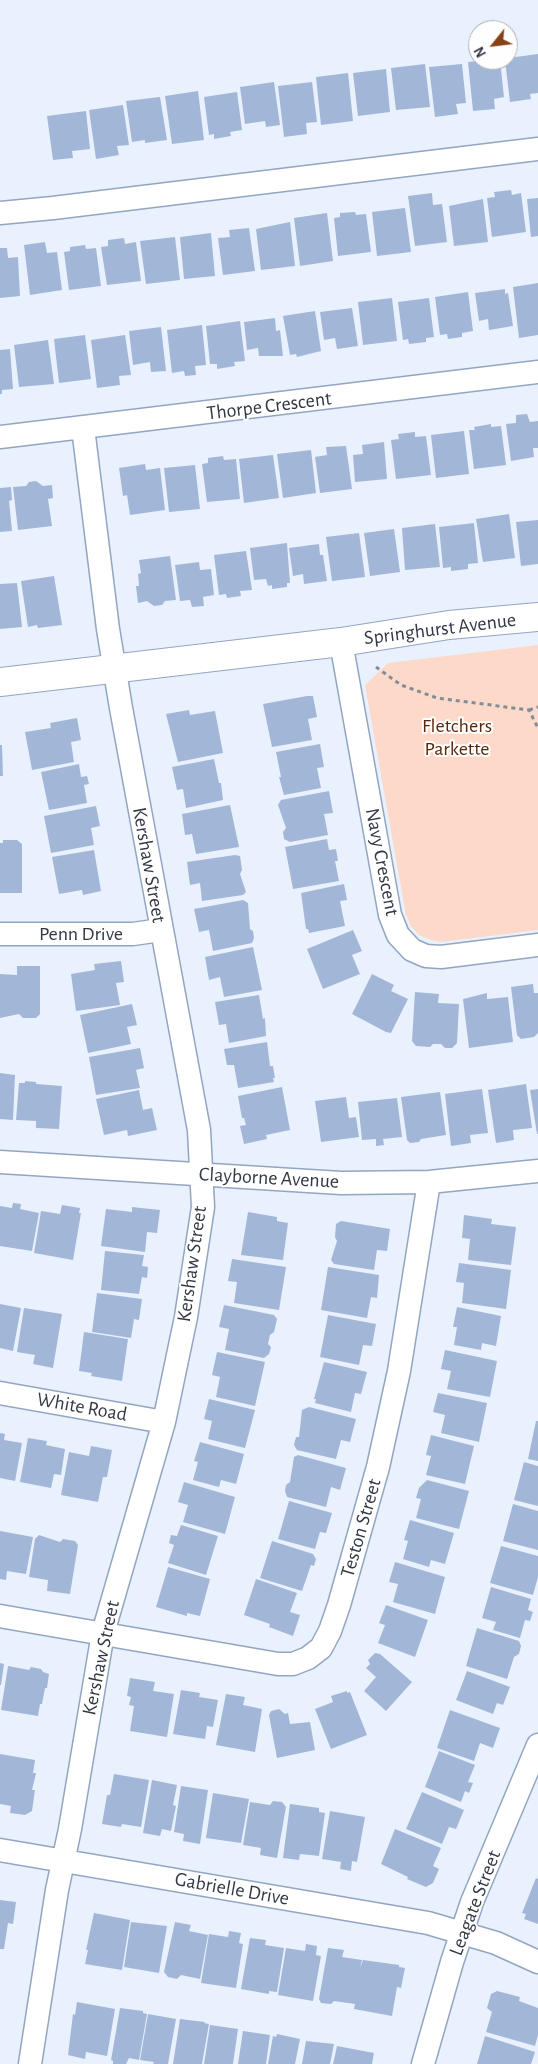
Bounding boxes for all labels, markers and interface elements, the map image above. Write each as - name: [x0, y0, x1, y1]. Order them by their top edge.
- north arrow: [468, 20, 518, 70]
- text: N: [472, 44, 489, 59]
- street label: Thorpe Crescent: [205, 386, 333, 426]
- street label: Springhurst Avenue: [363, 608, 517, 650]
- park label: Fletchers Parkette: [422, 714, 492, 761]
- street label: Kershaw Street: [127, 805, 171, 925]
- street label: Navy Crescent: [360, 806, 404, 918]
- street label: Penn Drive: [39, 922, 123, 946]
- street label: Clayborne Avenue: [198, 1162, 340, 1194]
- street label: Kershaw Street: [172, 1204, 212, 1324]
- street label: White Road: [35, 1387, 129, 1427]
- street label: Teston Street: [335, 1476, 387, 1580]
- street label: Kershaw Street: [77, 1598, 125, 1718]
- street label: Leagate Street: [444, 1847, 506, 1959]
- street label: Gabrielle Drive: [173, 1867, 291, 1911]

